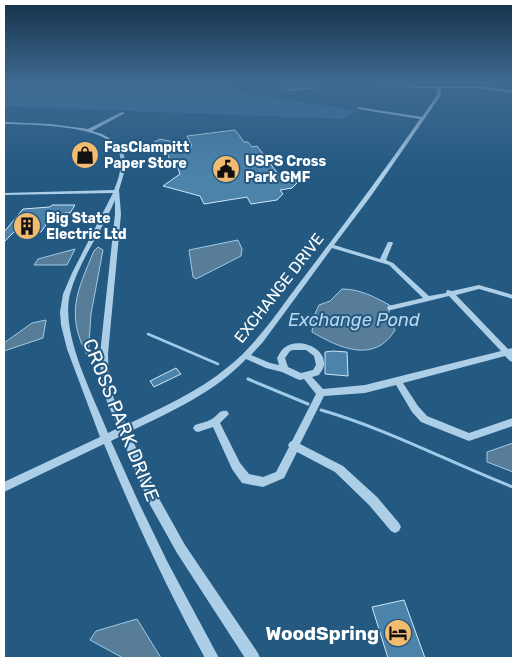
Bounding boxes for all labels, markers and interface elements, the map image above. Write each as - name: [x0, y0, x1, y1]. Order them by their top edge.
- place label: FasClampitt Paper Store: [104, 139, 190, 172]
- shop icon: FasClampitt Paper Store: [70, 140, 100, 170]
- place label: USPS Cross Park GMF: [245, 153, 327, 186]
- public building icon: USPS Cross Park GMF: [211, 154, 241, 184]
- place label: Big State Electric Ltd: [46, 210, 127, 243]
- building icon: Big State Electric Ltd: [12, 211, 42, 241]
- street label: EXCHANGE DRIVE: [230, 229, 328, 347]
- water label: Exchange Pond: [288, 309, 420, 331]
- street label: CROSS PARK DRIVE: [78, 335, 164, 505]
- hotel icon: WoodSpring: [383, 618, 413, 648]
- place label: WoodSpring: [265, 622, 379, 645]

